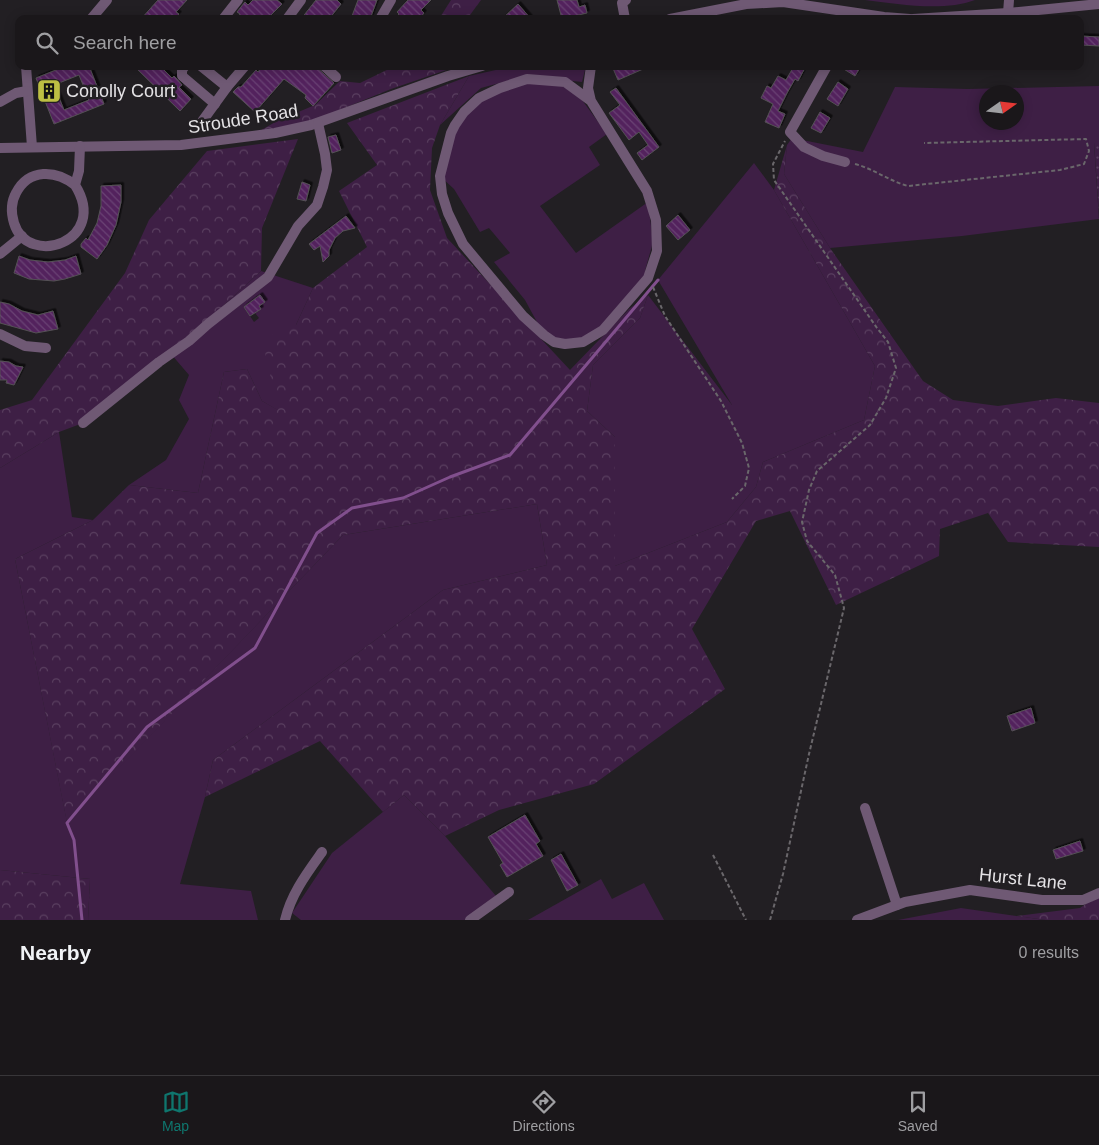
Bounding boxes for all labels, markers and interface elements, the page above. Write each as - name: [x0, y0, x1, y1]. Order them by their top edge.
- search box: [15, 15, 1084, 70]
- icon: search: [33, 29, 61, 57]
- text: Search here: [73, 32, 177, 53]
- building icon: Conolly Court: [36, 78, 62, 104]
- place label: Conolly Court: [66, 81, 175, 101]
- north arrow: [979, 85, 1024, 130]
- street label: Stroude Road: [187, 100, 299, 138]
- street label: Hurst Lane: [978, 864, 1068, 894]
- text: Nearby: [20, 941, 91, 964]
- text: 0 results: [1019, 944, 1079, 961]
- tab: Map: [162, 1088, 190, 1134]
- tab: Directions: [513, 1088, 575, 1134]
- tab: Saved: [898, 1088, 937, 1134]

